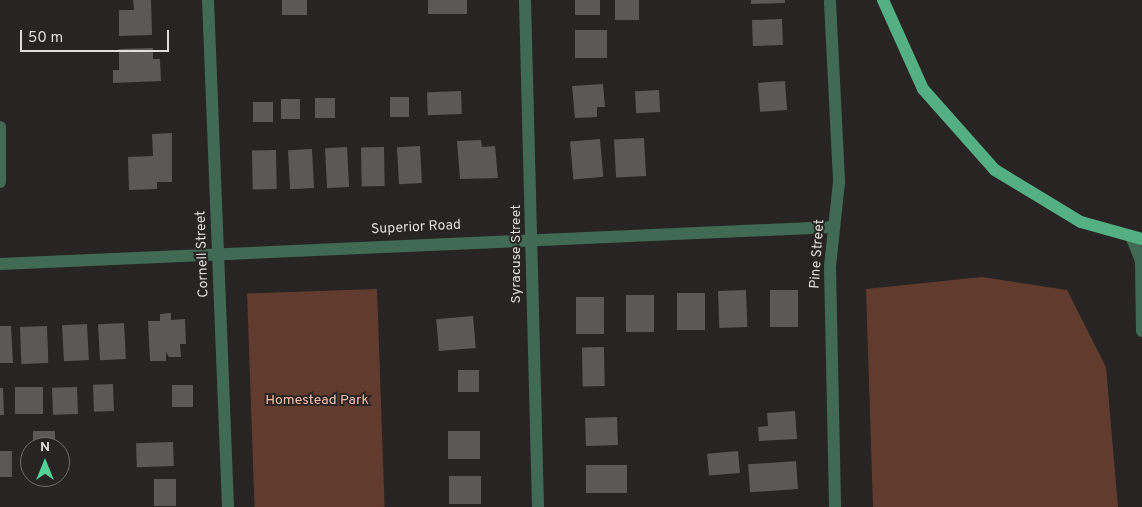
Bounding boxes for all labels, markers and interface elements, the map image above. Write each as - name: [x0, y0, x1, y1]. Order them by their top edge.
- scale bar: [22, 20, 171, 52]
- text: 50 m: [28, 29, 63, 48]
- street label: Syracuse Street: [509, 205, 525, 303]
- street label: Cornell Street: [193, 210, 213, 298]
- street label: Superior Road: [371, 217, 461, 239]
- street label: Pine Street: [807, 219, 829, 289]
- park label: Homestead Park: [265, 393, 369, 409]
- north arrow: [20, 437, 70, 487]
- text: N: [40, 439, 50, 456]

